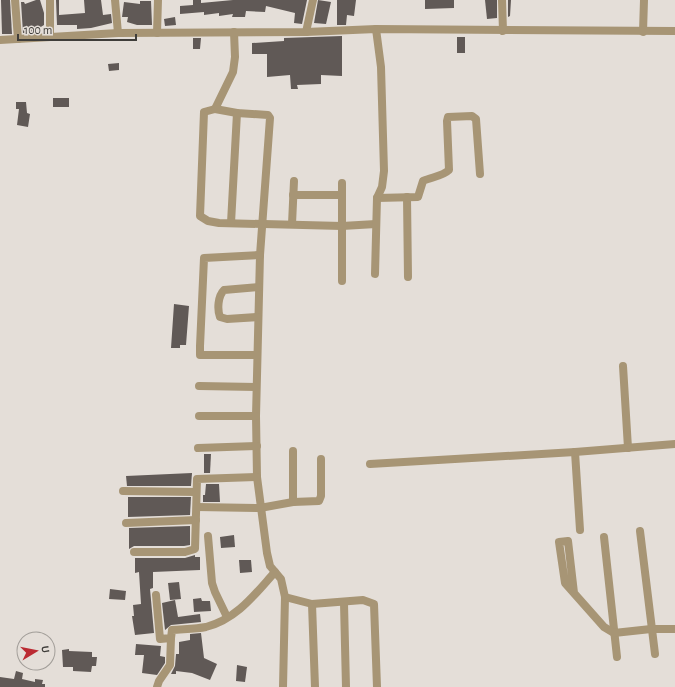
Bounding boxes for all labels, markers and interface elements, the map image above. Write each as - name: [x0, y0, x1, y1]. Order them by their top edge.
- scale bar: [18, 16, 136, 42]
- text: 100 m: [24, 24, 52, 36]
- north arrow: [16, 631, 56, 671]
- text: U: [39, 645, 51, 654]

